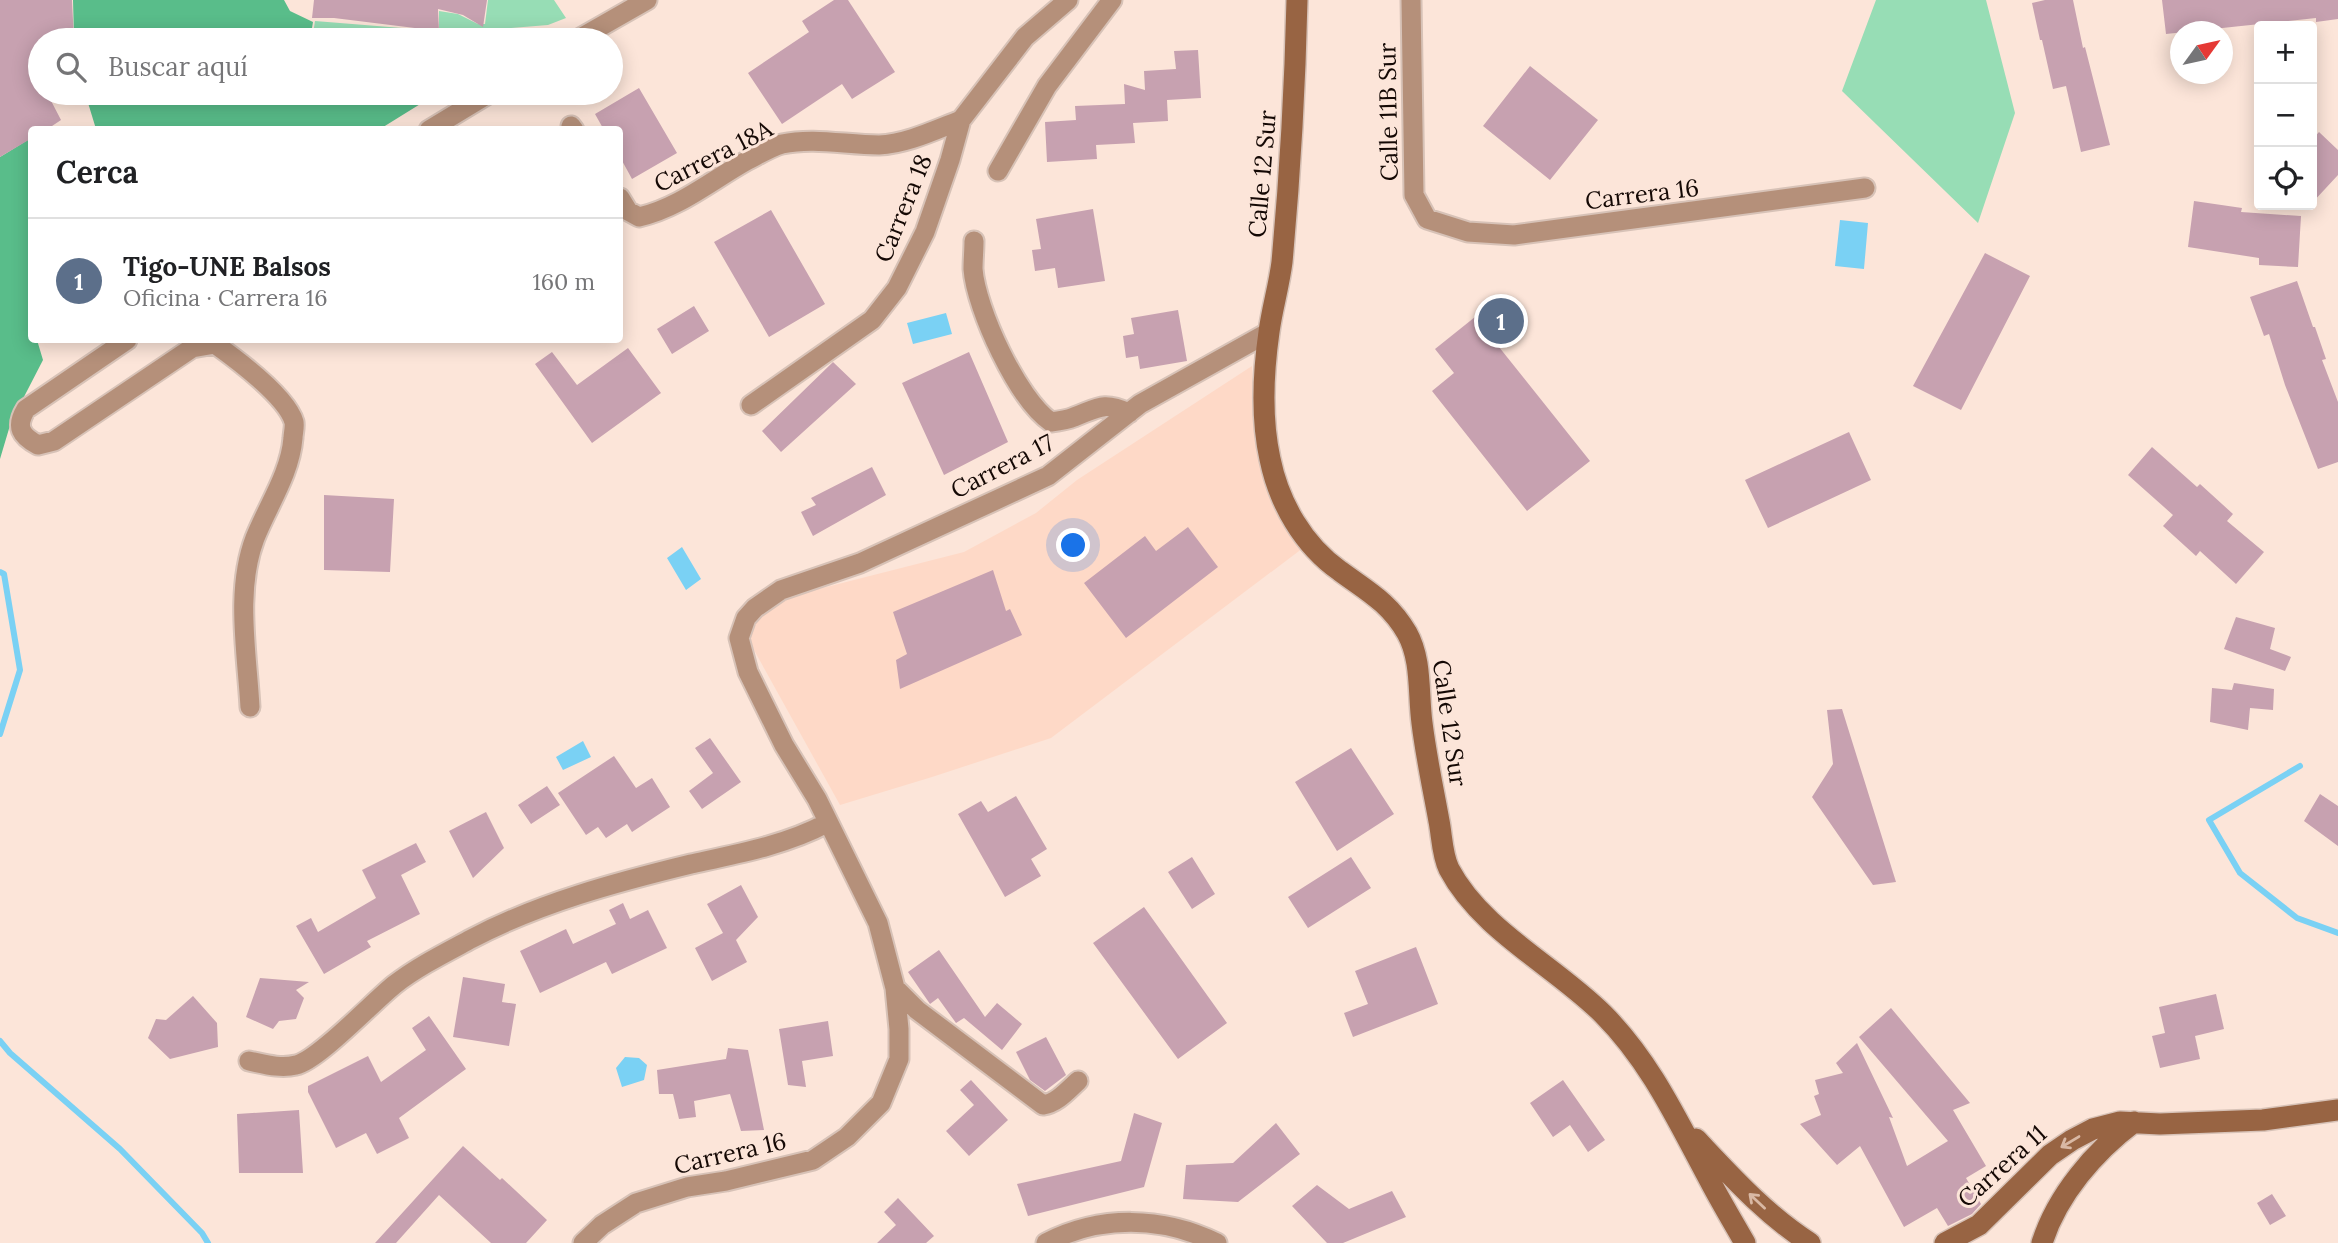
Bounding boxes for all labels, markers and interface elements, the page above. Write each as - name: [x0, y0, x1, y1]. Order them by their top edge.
- north arrow: [2170, 21, 2233, 84]
- map controls: [2254, 21, 2317, 210]
- button: +: [2254, 21, 2317, 84]
- search box: [28, 28, 623, 105]
- street label: Calle 11B Sur: [1371, 42, 1405, 181]
- icon: search: [52, 48, 90, 86]
- text: Buscar aquí: [108, 50, 248, 83]
- button: −: [2254, 84, 2317, 147]
- street label: Calle 12 Sur: [1241, 108, 1283, 239]
- street label: Carrera 18A: [649, 112, 778, 199]
- button: locate: [2254, 147, 2317, 210]
- street label: Carrera 18: [867, 149, 939, 267]
- text: Cerca: [56, 153, 138, 191]
- street label: Carrera 16: [1583, 172, 1701, 216]
- text: Tigo-UNE Balsos: [123, 250, 331, 283]
- text: 1: [74, 267, 84, 296]
- text: 160 m: [532, 267, 595, 296]
- text: Oficina · Carrera 16: [123, 283, 328, 312]
- pin: 1: [1478, 295, 1524, 347]
- street label: Carrera 17: [945, 427, 1059, 505]
- your location: [1056, 528, 1090, 562]
- street label: Calle 12 Sur: [1426, 658, 1474, 789]
- street label: Carrera 11: [1951, 1118, 2053, 1214]
- street label: Carrera 16: [671, 1125, 789, 1181]
- one-way arrow: [2061, 1135, 2081, 1149]
- one-way arrow: [1749, 1192, 1766, 1209]

